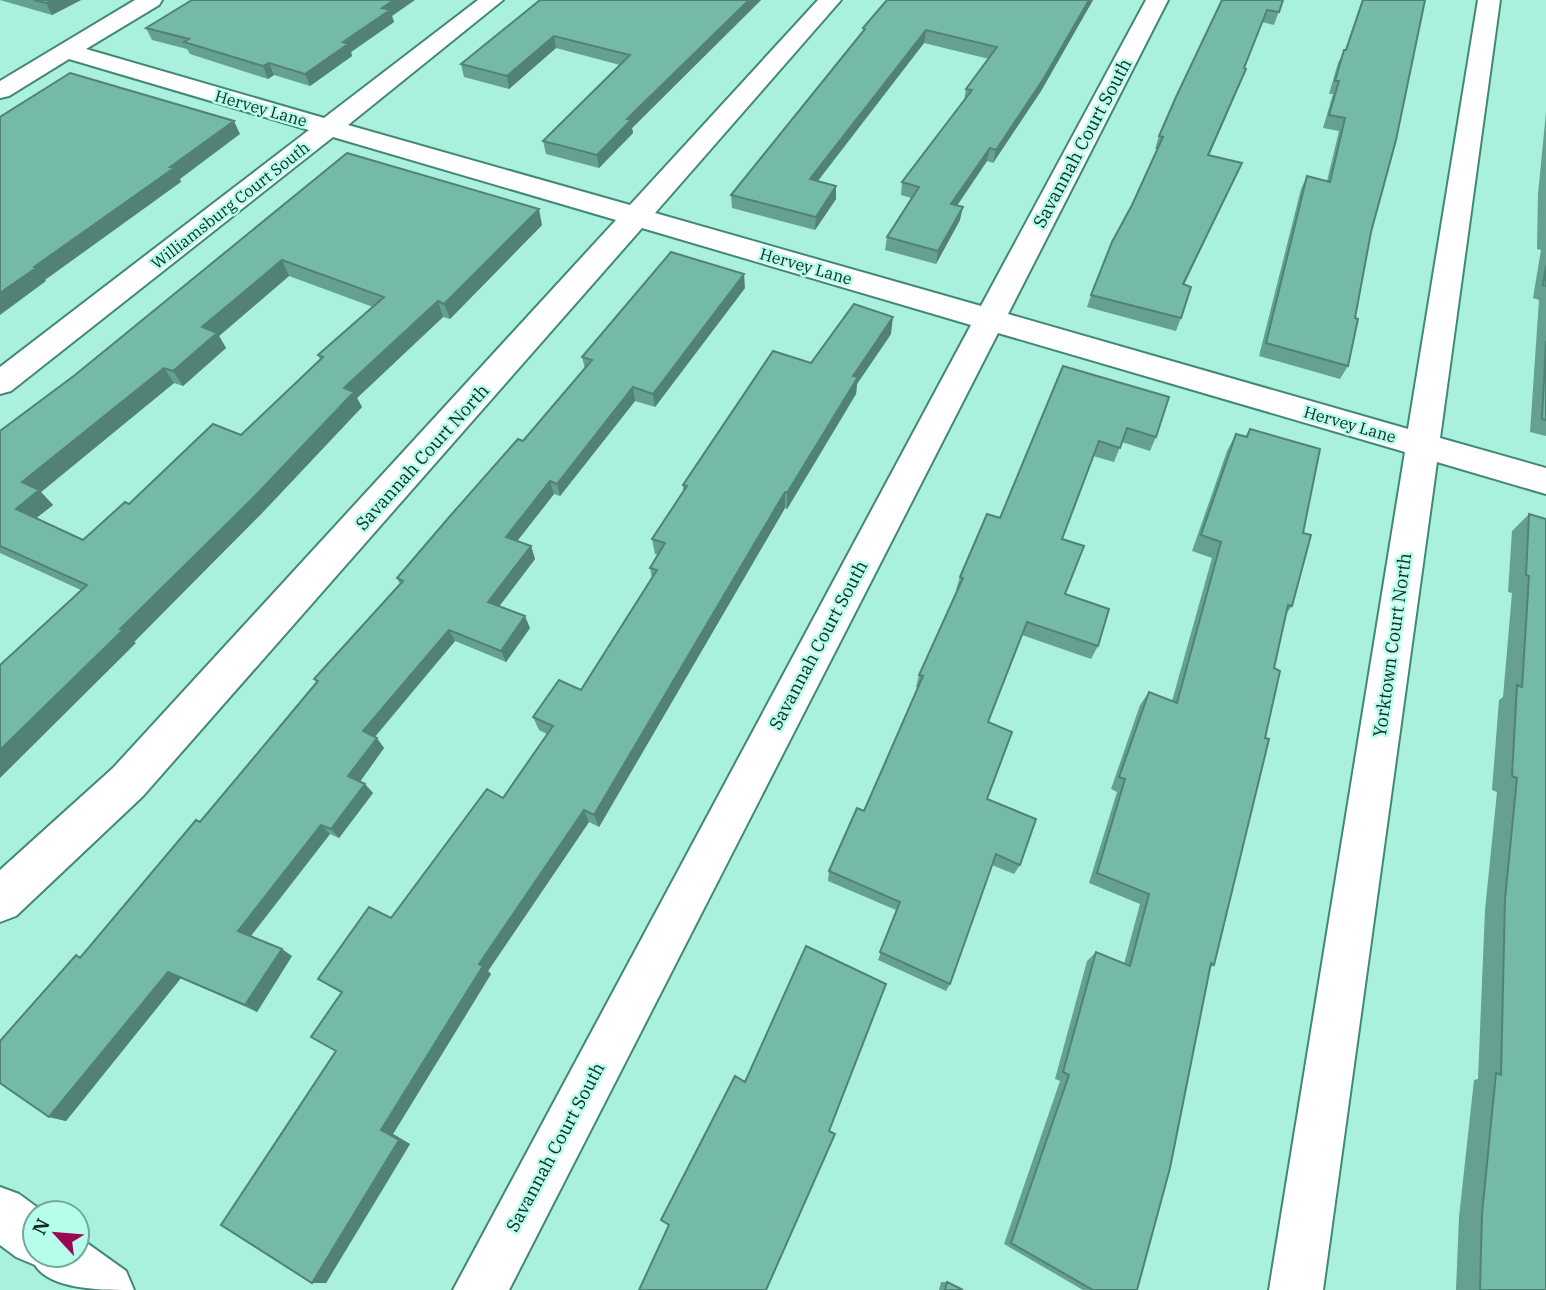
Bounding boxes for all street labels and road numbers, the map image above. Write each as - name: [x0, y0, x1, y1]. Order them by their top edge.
- street label: Savannah Court South: [1028, 54, 1136, 232]
- street label: Hervey Lane: [213, 85, 309, 131]
- street label: Williamsburg Court South: [147, 137, 313, 273]
- street label: Hervey Lane: [758, 243, 854, 289]
- street label: Savannah Court North: [350, 379, 494, 535]
- street label: Hervey Lane: [1302, 401, 1398, 447]
- street label: Yorktown Court North: [1368, 551, 1416, 739]
- street label: Savannah Court South: [764, 556, 872, 734]
- street label: Savannah Court South: [501, 1058, 609, 1236]

